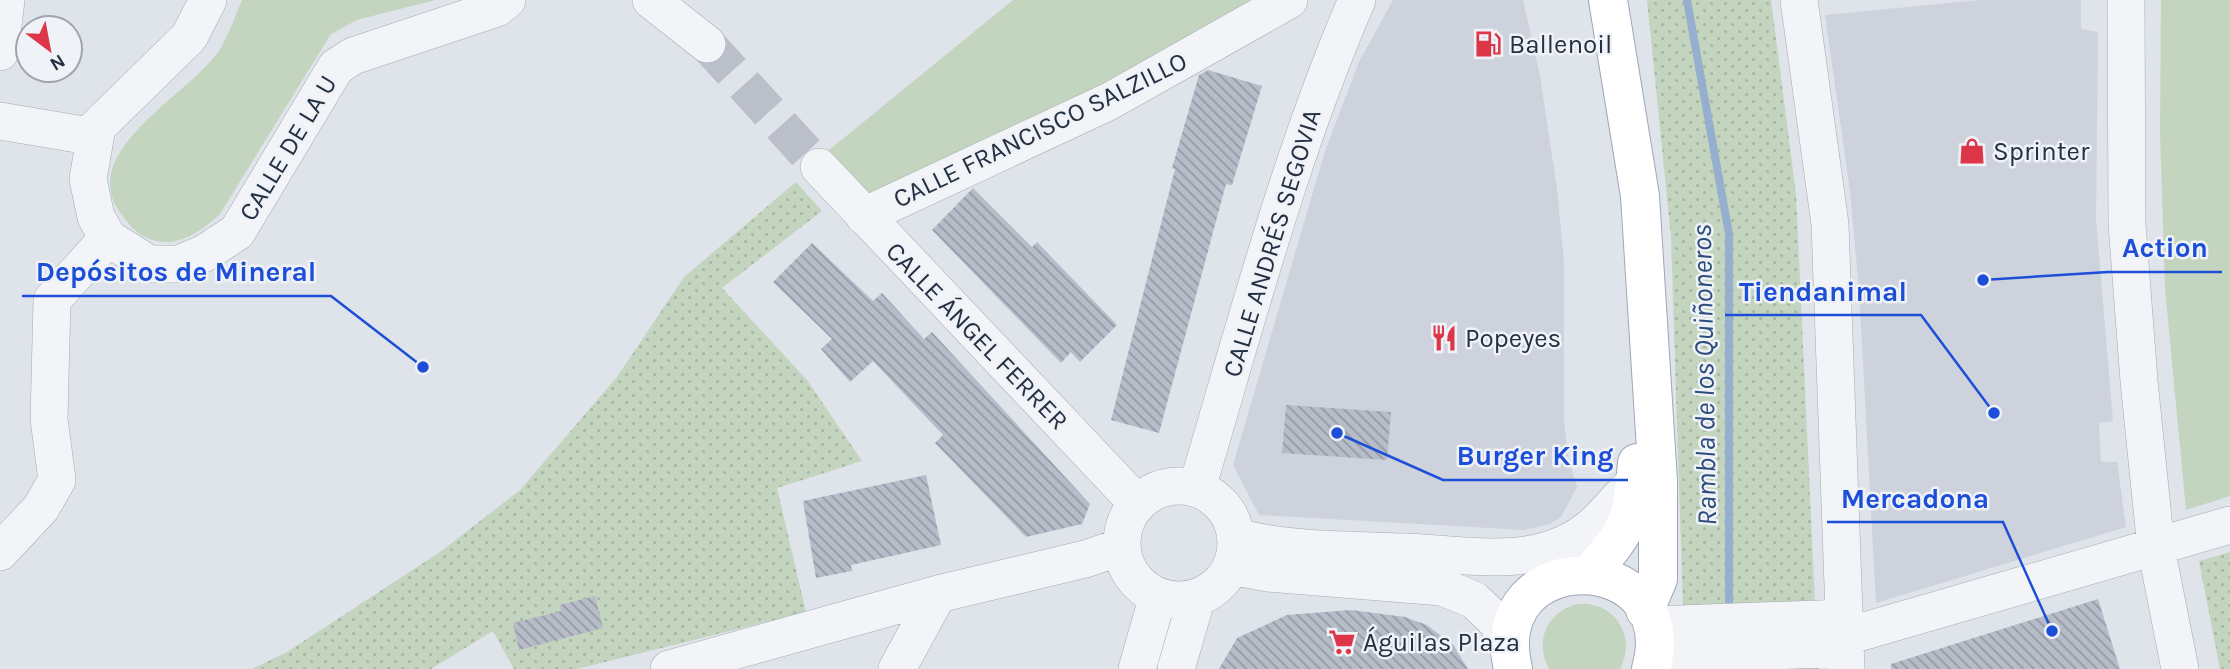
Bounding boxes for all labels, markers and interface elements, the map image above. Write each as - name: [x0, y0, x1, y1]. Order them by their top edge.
- north arrow: [14, 14, 84, 84]
- fuel station icon: Ballenoil: [1473, 29, 1503, 59]
- place label: Ballenoil: [1509, 29, 1612, 60]
- street label: CALLE FRANCISCO SALZILLO: [888, 45, 1192, 215]
- text: N: [46, 50, 69, 76]
- street label: CALLE DE LA U: [232, 70, 344, 226]
- street label: CALLE ANDRÉS SEGOVIA: [1215, 105, 1328, 381]
- shop icon: Sprinter: [1957, 136, 1987, 166]
- place label: Sprinter: [1993, 136, 2090, 167]
- callout: Action: [2108, 223, 2222, 272]
- water label: Rambla de los Quiñoneros: [1685, 224, 1723, 526]
- text: Action: [2122, 231, 2208, 264]
- street label: CALLE ÁNGEL FERRER: [879, 235, 1075, 436]
- callout: Depósitos de Mineral: [22, 247, 331, 296]
- text: Depósitos de Mineral: [36, 255, 316, 288]
- callout: Tiendanimal: [1725, 266, 1921, 315]
- text: Tiendanimal: [1739, 275, 1907, 308]
- restaurant icon: Popeyes: [1429, 323, 1459, 353]
- place label: Popeyes: [1465, 323, 1561, 354]
- callout: Burger King: [1443, 431, 1628, 480]
- text: Burger King: [1457, 439, 1613, 472]
- callout: Mercadona: [1827, 473, 2003, 522]
- text: Mercadona: [1841, 482, 1989, 515]
- place label: Águilas Plaza: [1363, 626, 1520, 658]
- supermarket icon: Águilas Plaza: [1327, 627, 1357, 657]

